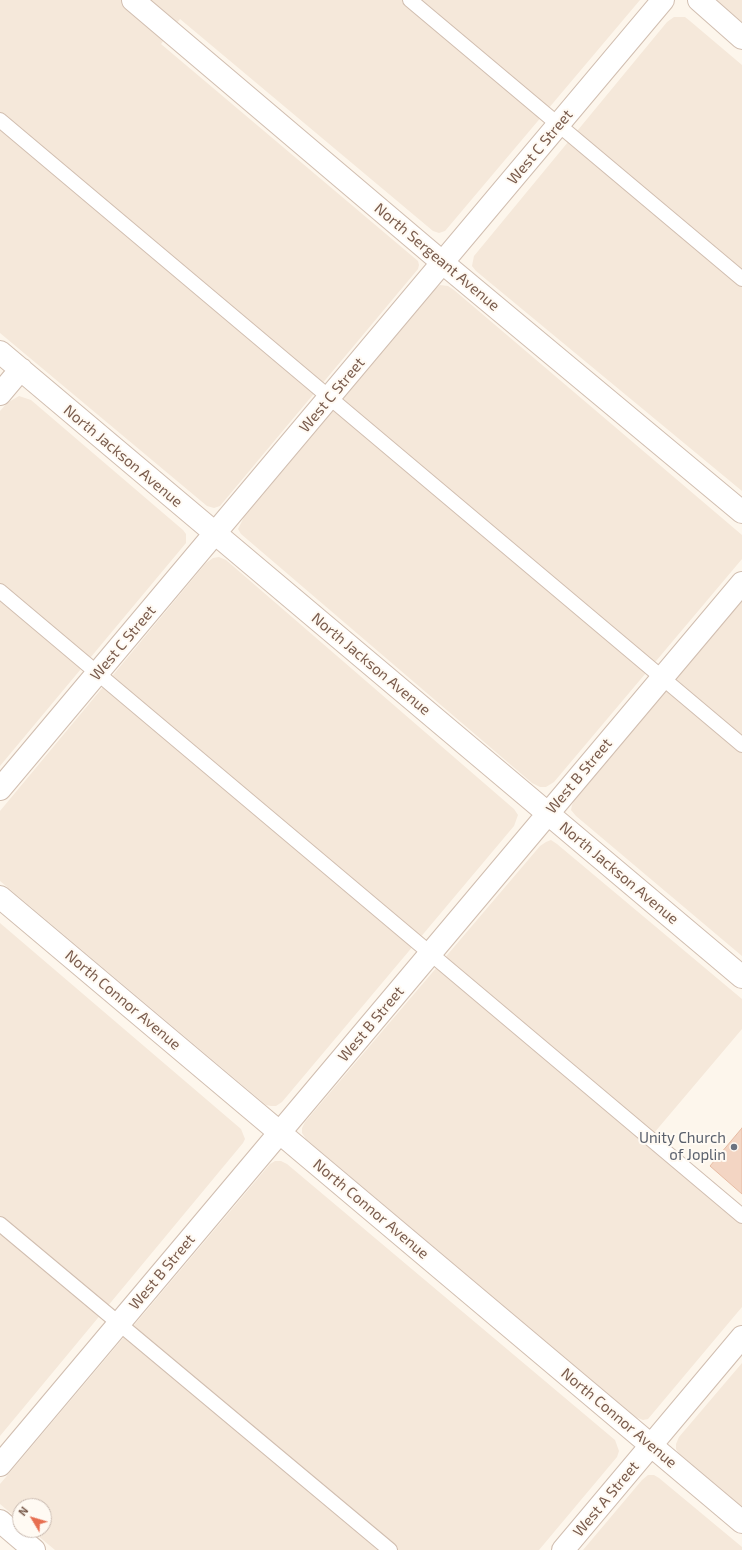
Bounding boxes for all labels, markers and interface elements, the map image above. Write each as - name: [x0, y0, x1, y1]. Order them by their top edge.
- street label: West C Street: [503, 106, 577, 188]
- street label: North Sergeant Avenue: [371, 199, 503, 315]
- street label: West C Street: [295, 354, 369, 436]
- street label: North Jackson Avenue: [60, 401, 186, 511]
- street label: West C Street: [86, 602, 160, 684]
- street label: North Jackson Avenue: [308, 609, 434, 719]
- street label: West B Street: [542, 735, 616, 817]
- street label: North Jackson Avenue: [556, 818, 682, 928]
- street label: North Connor Avenue: [61, 946, 185, 1054]
- street label: West B Street: [334, 983, 408, 1065]
- place label: Unity Church of Joplin: [639, 1129, 726, 1164]
- marker: Unity Church of Joplin: [729, 1142, 739, 1152]
- street label: North Connor Avenue: [309, 1155, 433, 1263]
- street label: West B Street: [125, 1231, 199, 1313]
- street label: North Connor Avenue: [557, 1364, 681, 1472]
- street label: West A Street: [569, 1458, 643, 1540]
- north arrow: [12, 1498, 52, 1538]
- text: N: [15, 1504, 31, 1518]

